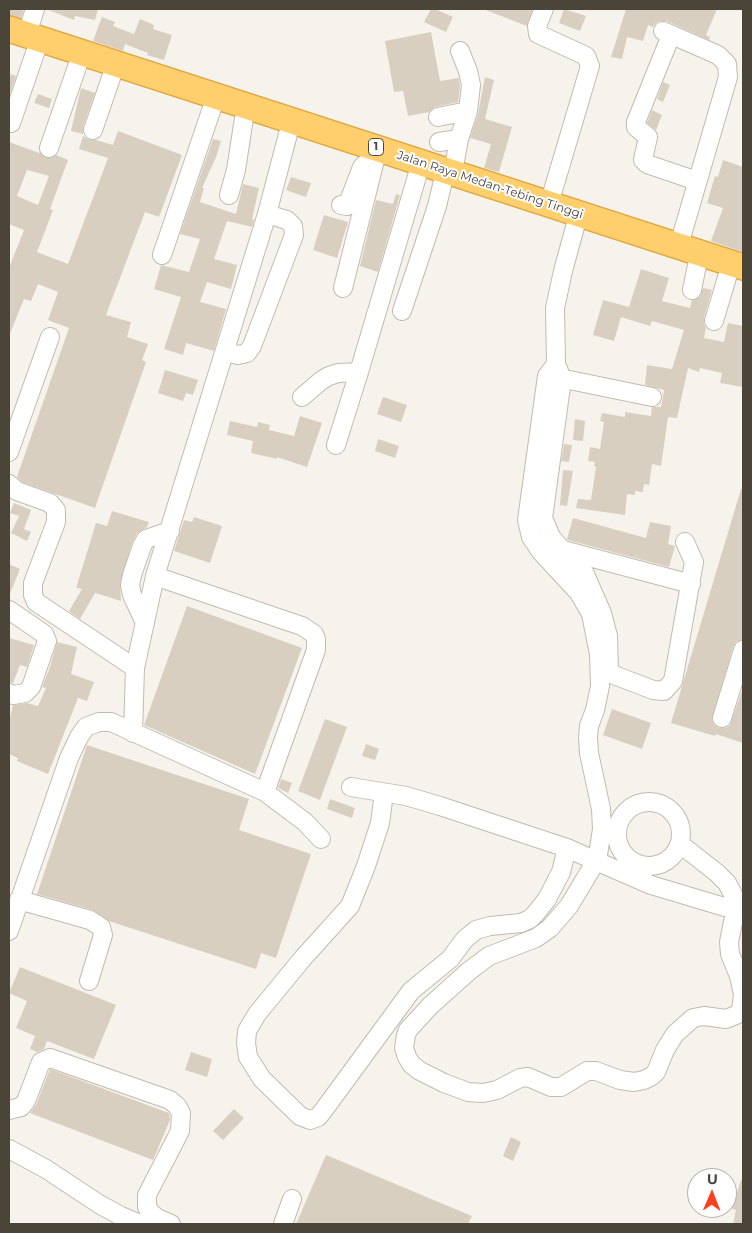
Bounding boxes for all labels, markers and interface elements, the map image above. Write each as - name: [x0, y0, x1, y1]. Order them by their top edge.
- road number: 1: [368, 138, 384, 156]
- street label: Jalan Raya Medan-Tebing Tinggi: [395, 148, 585, 222]
- north arrow: [687, 1168, 737, 1218]
- text: U: [707, 1170, 718, 1188]

